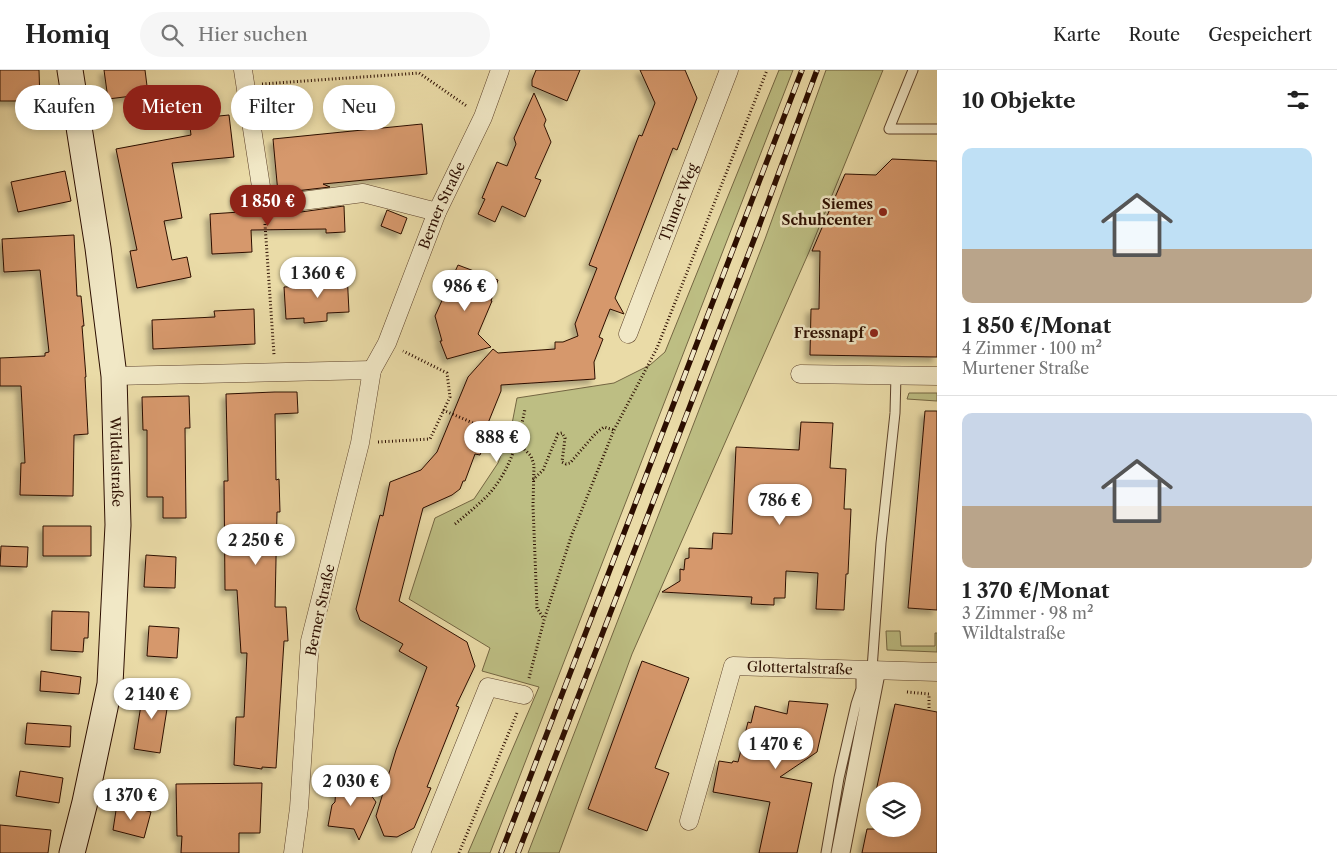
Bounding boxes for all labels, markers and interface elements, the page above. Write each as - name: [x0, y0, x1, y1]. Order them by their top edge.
- search box: [140, 12, 490, 57]
- text: Homiq: [25, 20, 110, 49]
- icon: search: [158, 21, 186, 49]
- text: Hier suchen: [198, 23, 308, 46]
- text: Karte: [1053, 24, 1101, 46]
- text: Route: [1129, 24, 1180, 46]
- text: Gespeichert: [1208, 24, 1312, 46]
- chip: Kaufen: [15, 85, 113, 130]
- chip: Mieten: [123, 85, 221, 130]
- chip: Filter: [231, 85, 313, 130]
- chip: Neu: [323, 85, 395, 130]
- icon: filters: [1284, 86, 1312, 114]
- text: 10 Objekte: [962, 88, 1076, 113]
- street label: Berner Straße: [415, 159, 469, 252]
- street label: Thuner Weg: [655, 160, 702, 244]
- icon: home: [1092, 180, 1182, 270]
- pin: 1 850 €: [222, 184, 314, 227]
- text: 1 850 €: [241, 191, 295, 211]
- place label: Siemes Schuhcenter: [781, 195, 873, 229]
- marker: Siemes Schuhcenter: [877, 206, 889, 218]
- pin: 1 360 €: [272, 256, 364, 299]
- text: 1 360 €: [291, 263, 345, 283]
- pin: 986 €: [430, 270, 500, 312]
- text: 986 €: [443, 276, 487, 296]
- text: 1 850 €/Monat: [962, 313, 1111, 338]
- place label: Fressnapf: [794, 324, 866, 342]
- marker: Fressnapf: [868, 327, 880, 339]
- text: 4 Zimmer · 100 m²: [962, 338, 1102, 358]
- text: Murtener Straße: [962, 358, 1089, 378]
- street label: Wildtalstraße: [106, 415, 127, 507]
- pin: 888 €: [462, 420, 532, 463]
- text: 888 €: [475, 427, 519, 447]
- icon: home: [1092, 446, 1182, 536]
- pin: 786 €: [745, 484, 815, 526]
- text: 786 €: [759, 490, 801, 510]
- pin: 2 250 €: [210, 524, 302, 566]
- text: 2 250 €: [228, 530, 284, 550]
- street label: Berner Straße: [301, 562, 339, 658]
- text: 1 370 €/Monat: [962, 578, 1110, 603]
- text: 3 Zimmer · 98 m²: [962, 603, 1094, 623]
- text: Wildtalstraße: [962, 623, 1065, 643]
- street label: Glottertalstraße: [747, 657, 853, 679]
- pin: 2 140 €: [106, 678, 198, 720]
- text: 2 140 €: [125, 684, 179, 704]
- pin: 1 470 €: [730, 728, 822, 770]
- text: 1 470 €: [749, 734, 803, 754]
- pin: 2 030 €: [305, 764, 397, 807]
- text: 2 030 €: [322, 771, 380, 791]
- pin: 1 370 €: [85, 778, 177, 821]
- map controls: [866, 782, 921, 837]
- button: layers: [866, 782, 921, 837]
- text: 1 370 €: [105, 785, 157, 805]

